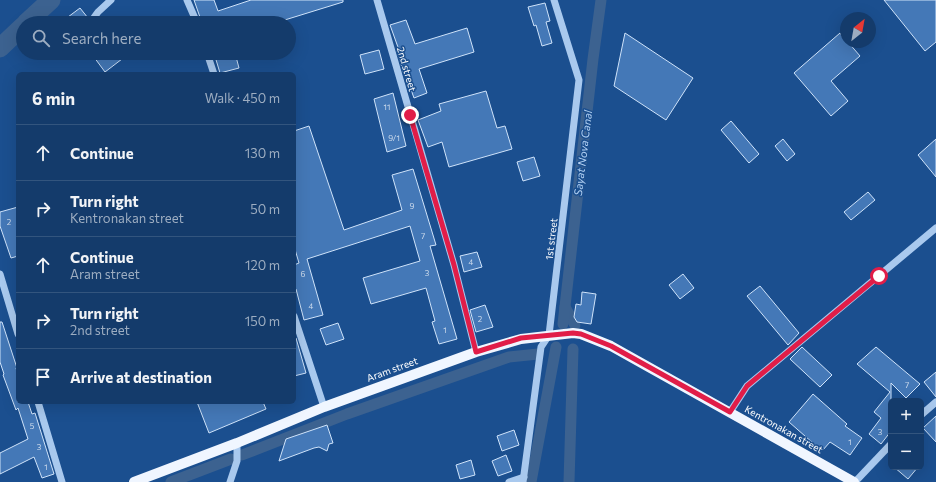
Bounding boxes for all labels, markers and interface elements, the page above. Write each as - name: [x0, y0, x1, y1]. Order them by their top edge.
- north arrow: [840, 12, 876, 48]
- search box: [16, 16, 296, 60]
- icon: search: [30, 27, 52, 49]
- text: Search here: [62, 29, 141, 47]
- street label: 2nd street: [395, 45, 419, 93]
- text: 6 min: [32, 88, 75, 109]
- text: Walk · 450 m: [205, 90, 280, 106]
- house number: 11: [384, 102, 390, 112]
- route end: [401, 106, 419, 124]
- water label: Sayat Nova Canal: [571, 109, 594, 196]
- house number: 9/1: [388, 133, 400, 143]
- icon: ahead: [32, 142, 54, 164]
- text: Continue: [70, 144, 134, 162]
- text: 130 m: [245, 145, 280, 161]
- text: Turn right: [70, 192, 139, 210]
- icon: right: [32, 198, 54, 220]
- text: 50 m: [250, 201, 280, 217]
- house number: 9: [410, 201, 415, 211]
- text: Kentronakan street: [70, 210, 184, 226]
- house number: 2: [7, 217, 12, 227]
- street label: 1st street: [542, 218, 560, 260]
- house number: 7: [421, 231, 425, 241]
- text: Continue: [70, 248, 134, 266]
- icon: ahead: [32, 254, 54, 276]
- text: 120 m: [245, 257, 280, 273]
- house number: 4: [469, 257, 474, 267]
- text: Aram street: [70, 266, 140, 282]
- route start: [870, 267, 888, 285]
- house number: 3: [425, 268, 430, 278]
- house number: 6: [301, 269, 306, 279]
- house number: 4: [309, 301, 314, 311]
- text: Turn right: [70, 304, 139, 322]
- icon: right: [32, 310, 54, 332]
- text: 150 m: [245, 313, 280, 329]
- house number: 2: [478, 314, 483, 324]
- text: 2nd street: [70, 322, 130, 338]
- house number: 1: [443, 325, 447, 335]
- street label: Aram street: [365, 354, 419, 384]
- icon: arrive: [32, 366, 54, 388]
- text: Arrive at destination: [70, 368, 212, 386]
- house number: 7: [905, 380, 909, 390]
- map controls: [888, 398, 924, 470]
- button: +: [888, 398, 924, 434]
- street label: Kentronakan street: [743, 403, 825, 455]
- house number: 5: [30, 421, 35, 431]
- house number: 3: [878, 427, 883, 437]
- button: −: [888, 434, 924, 470]
- house number: 1: [848, 437, 852, 447]
- house number: 3: [37, 442, 42, 452]
- house number: 1: [44, 462, 48, 472]

